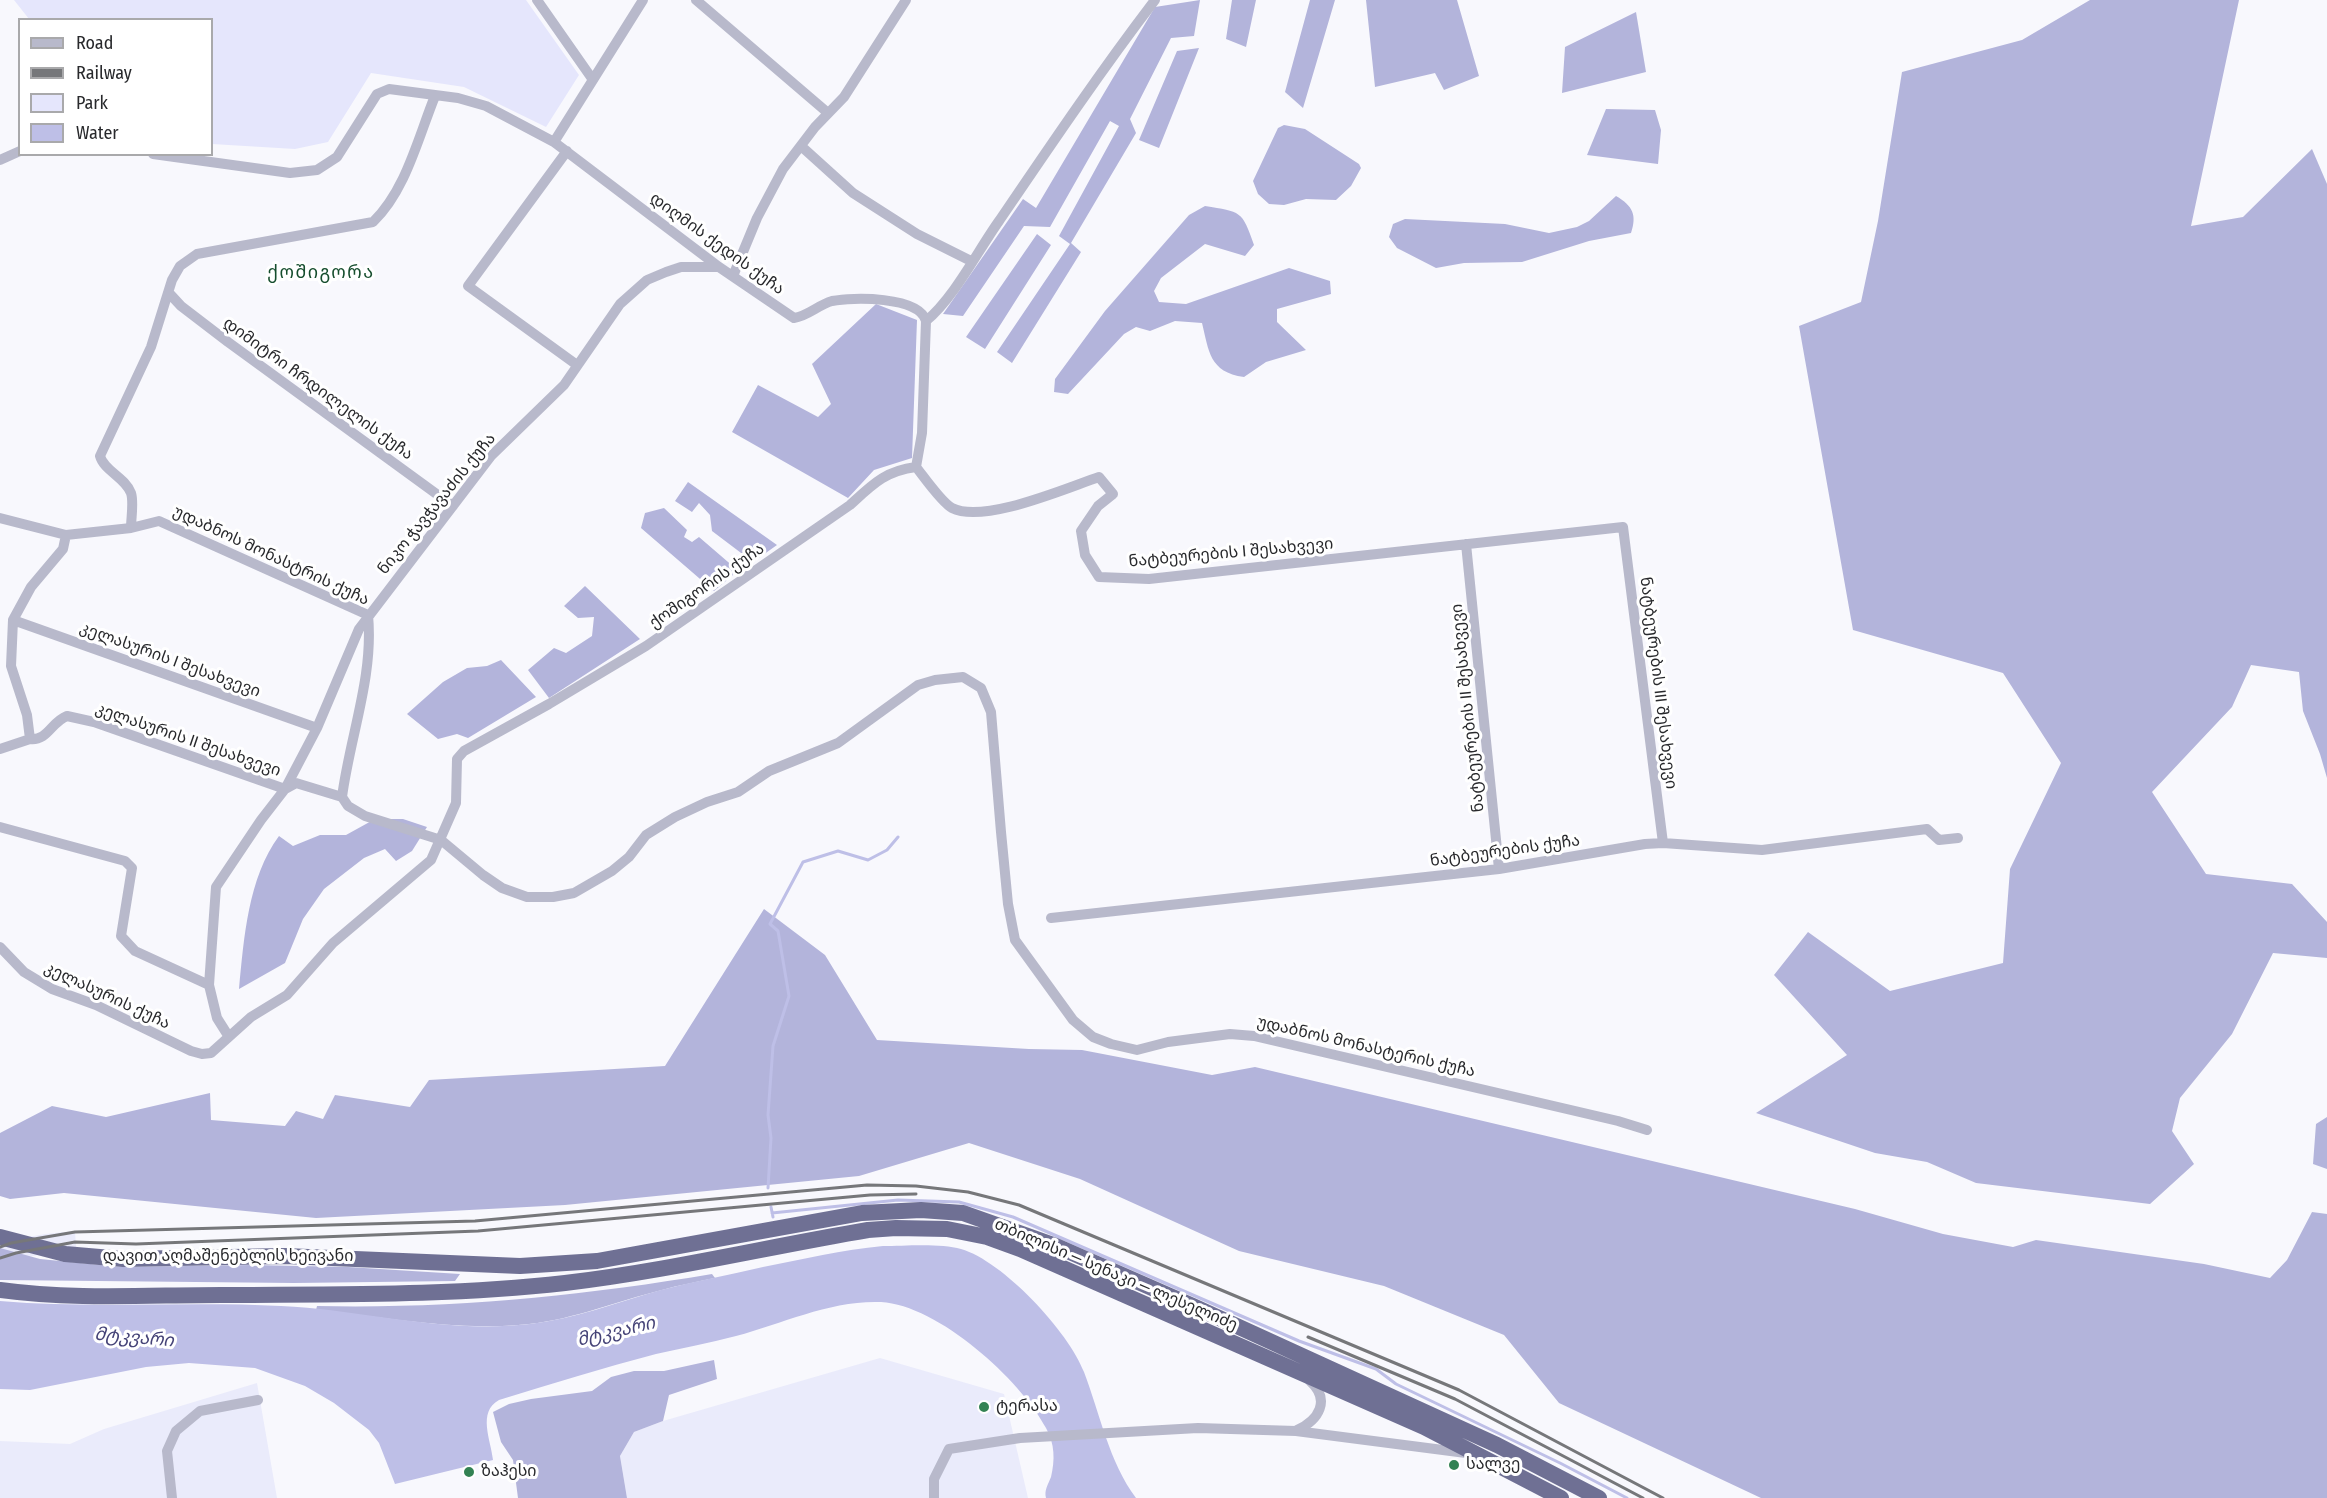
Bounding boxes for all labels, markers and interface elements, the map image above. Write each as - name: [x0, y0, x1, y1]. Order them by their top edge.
- legend: [18, 18, 213, 156]
- text: Road: [76, 32, 113, 54]
- text: Railway: [76, 62, 132, 84]
- text: Park: [76, 92, 108, 114]
- text: Water: [76, 122, 119, 144]
- street label: დიღმის ქედის ქუჩა: [646, 189, 788, 299]
- district label: ქოშიგორა: [267, 262, 375, 284]
- street label: დიმიტრი ჩრდილელის ქუჩა: [219, 314, 417, 464]
- street label: ნიკო ჭავჭავაძის ქუჩა: [374, 429, 500, 579]
- street label: უდაბნოს მონასტრის ქუჩა: [170, 502, 372, 610]
- street label: ნატბეურების I შესახვევი: [1128, 534, 1334, 572]
- street label: ქოშიგორის ქუჩა: [646, 539, 768, 633]
- street label: ნატბეურების III შესახვევი: [1635, 576, 1681, 790]
- street label: ნატბეურების II შესახვევი: [1448, 603, 1488, 813]
- street label: კელასურის I შესახვევი: [77, 618, 263, 702]
- street label: კელასურის II შესახვევი: [93, 699, 283, 781]
- street label: ნატბეურების ქუჩა: [1429, 831, 1581, 871]
- street label: კელასურის ქუჩა: [41, 958, 173, 1034]
- street label: უდაბნოს მონასტერის ქუჩა: [1255, 1013, 1477, 1081]
- street label: თბილისი — სენაკი — ლესელიძე: [991, 1215, 1241, 1335]
- street label: დავით აღმაშენებლის ხეივანი: [103, 1247, 353, 1267]
- water label: მტკვარი: [575, 1313, 657, 1351]
- water label: მტკვარი: [93, 1324, 175, 1352]
- place label: ტერასა: [996, 1397, 1058, 1417]
- marker: ტერასა: [977, 1400, 991, 1414]
- place label: სალვე: [1466, 1455, 1520, 1475]
- marker: სალვე: [1447, 1458, 1461, 1472]
- place label: ზაჰესი: [481, 1462, 537, 1482]
- marker: ზაჰესი: [462, 1465, 476, 1479]

